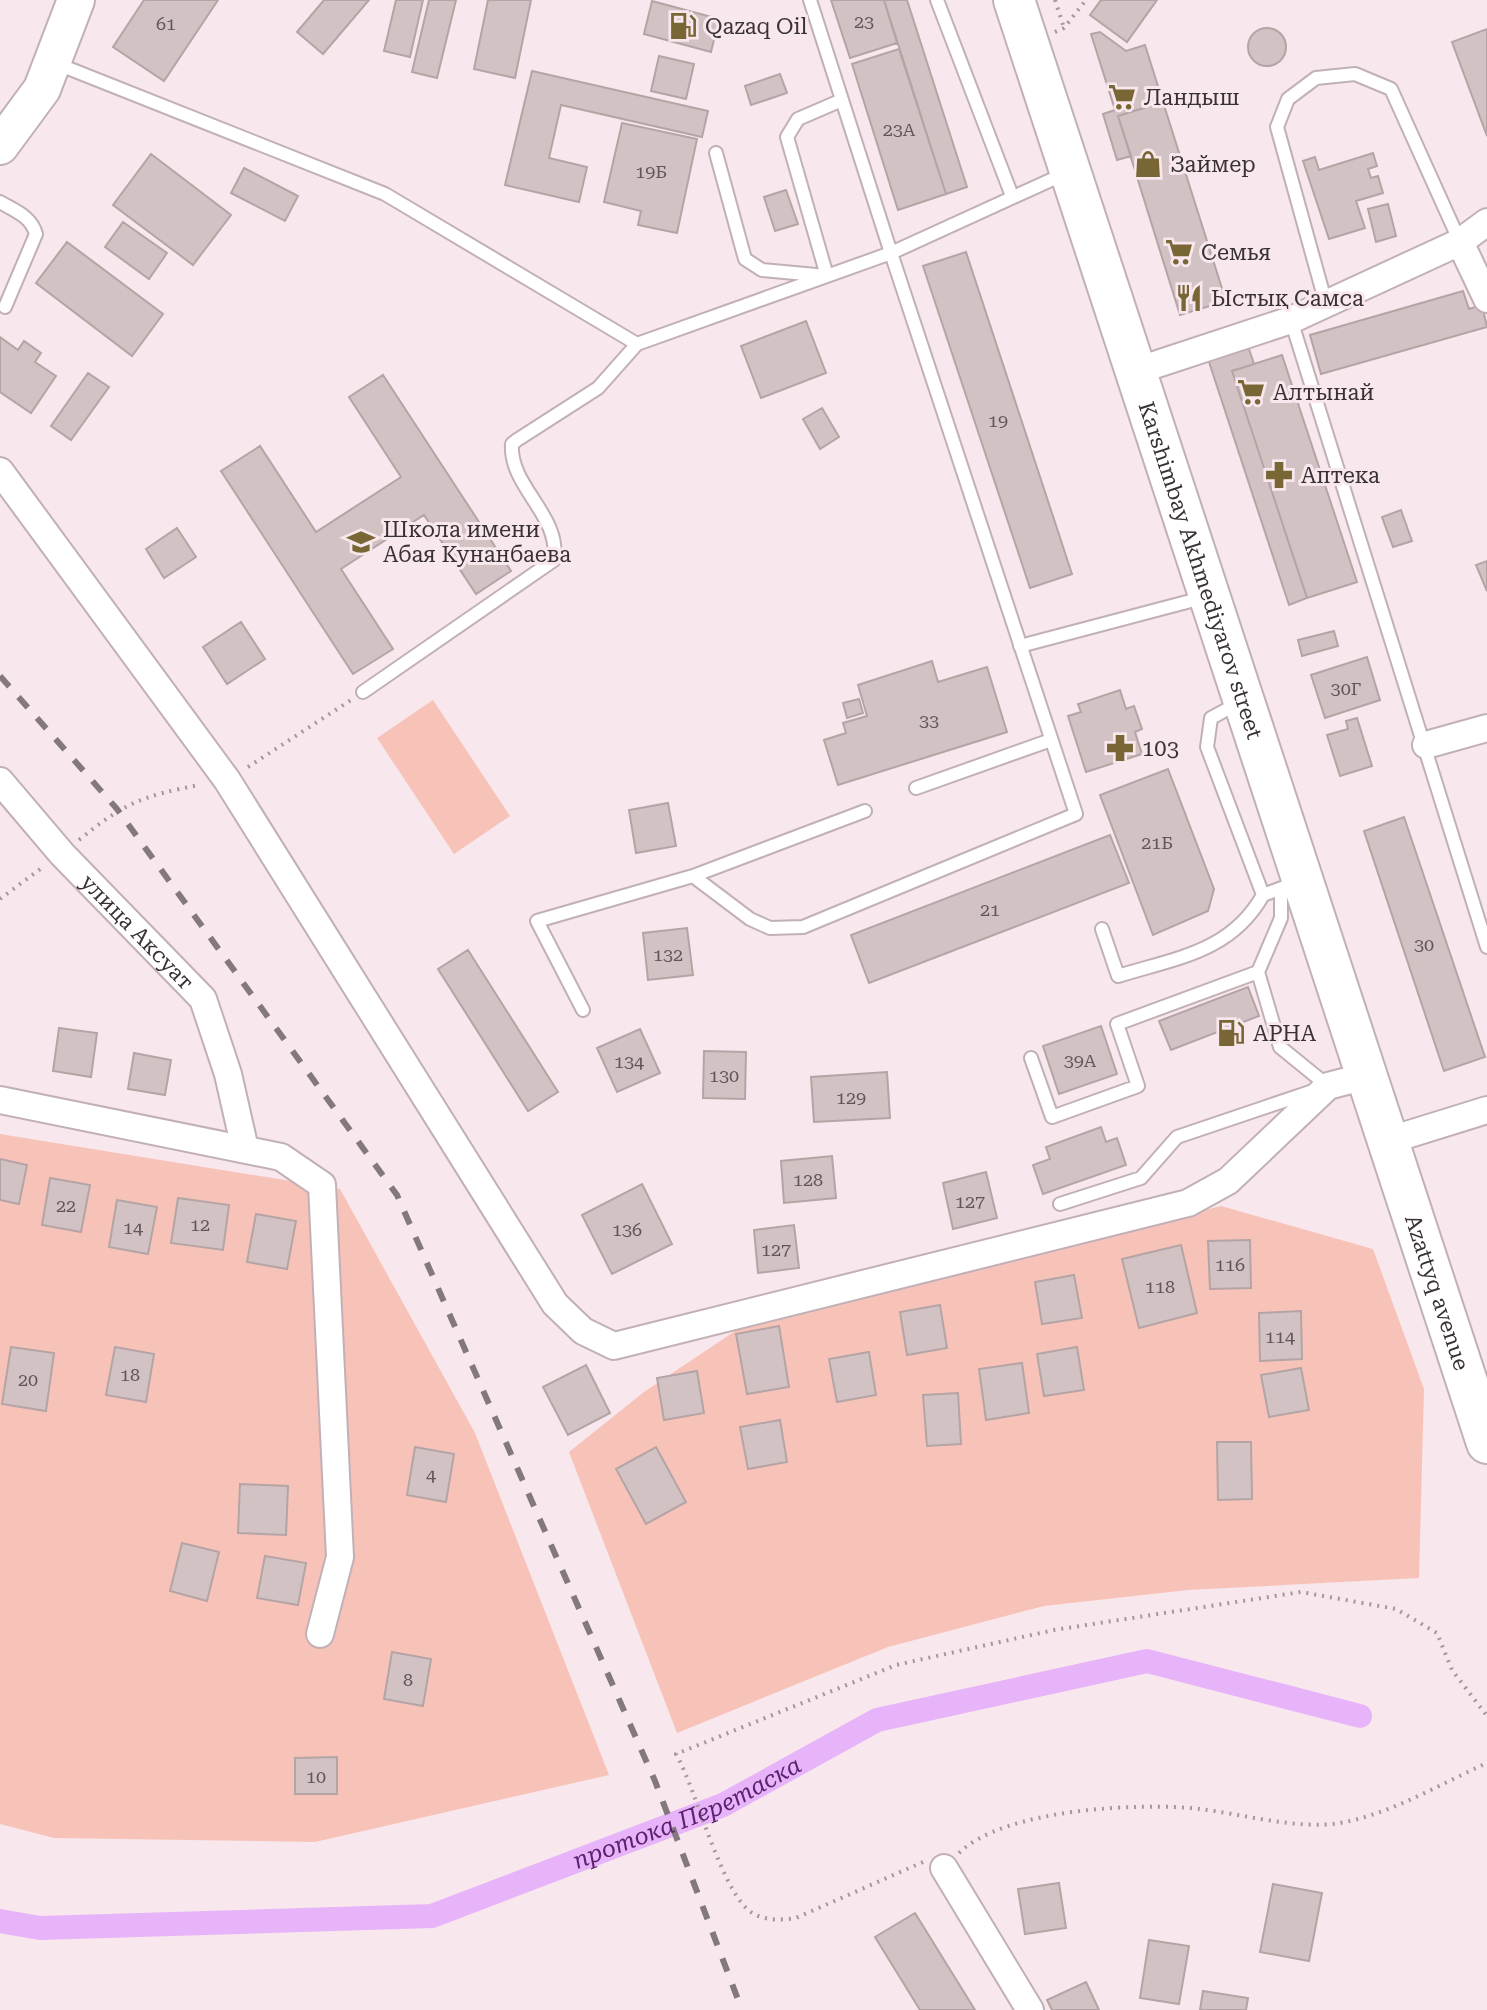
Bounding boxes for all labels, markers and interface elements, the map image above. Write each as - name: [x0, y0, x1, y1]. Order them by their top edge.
- fuel station icon: Qazaq Oil: [668, 11, 698, 41]
- house number: 23: [854, 11, 874, 32]
- house number: 61: [156, 13, 176, 34]
- place label: Qazaq Oil: [705, 14, 807, 39]
- supermarket icon: Ландыш: [1107, 82, 1137, 112]
- place label: Ландыш: [1144, 85, 1239, 110]
- house number: 23А: [883, 119, 916, 140]
- shop icon: Займер: [1133, 149, 1163, 179]
- place label: Займер: [1170, 152, 1256, 177]
- house number: 19Б: [635, 161, 667, 182]
- supermarket icon: Семья: [1164, 237, 1194, 267]
- place label: Семья: [1201, 240, 1271, 265]
- restaurant icon: Ыстық Самса: [1174, 283, 1204, 313]
- place label: Ыстық Самса: [1211, 286, 1364, 311]
- supermarket icon: Алтынай: [1236, 377, 1266, 407]
- place label: Алтынай: [1273, 380, 1374, 405]
- street label: Karshimbay Akhmediyarov street: [1134, 398, 1268, 742]
- house number: 19: [988, 410, 1008, 431]
- pharmacy icon: Аптека: [1264, 460, 1294, 490]
- place label: Аптека: [1301, 463, 1380, 488]
- place label: Школа имени Абая Кунанбаева: [383, 517, 571, 567]
- school or university icon: Школа имени Абая Кунанбаева: [346, 527, 376, 557]
- house number: 30Г: [1331, 678, 1361, 699]
- house number: 33: [919, 710, 939, 731]
- pharmacy icon: 103: [1105, 733, 1135, 763]
- place label: 103: [1142, 736, 1179, 761]
- house number: 21Б: [1141, 832, 1173, 853]
- street label: улица Аксуат: [76, 869, 199, 994]
- house number: 21: [980, 899, 1000, 920]
- house number: 30: [1414, 934, 1434, 955]
- house number: 132: [653, 944, 683, 965]
- fuel station icon: АРНА: [1216, 1018, 1246, 1048]
- place label: АРНА: [1253, 1021, 1317, 1046]
- house number: 39А: [1064, 1050, 1097, 1071]
- house number: 134: [614, 1051, 644, 1072]
- house number: 130: [709, 1065, 739, 1086]
- house number: 129: [836, 1087, 866, 1108]
- house number: 128: [793, 1169, 823, 1190]
- house number: 127: [955, 1191, 985, 1212]
- house number: 22: [56, 1195, 76, 1216]
- street label: Azattyq avenue: [1400, 1211, 1475, 1373]
- house number: 12: [190, 1214, 210, 1235]
- house number: 14: [123, 1217, 143, 1238]
- house number: 136: [612, 1219, 642, 1240]
- house number: 127: [761, 1239, 791, 1260]
- house number: 116: [1215, 1254, 1245, 1275]
- house number: 118: [1145, 1276, 1175, 1297]
- house number: 114: [1265, 1326, 1295, 1347]
- house number: 18: [120, 1364, 140, 1385]
- house number: 20: [18, 1369, 38, 1390]
- house number: 4: [426, 1464, 436, 1485]
- house number: 8: [403, 1669, 413, 1690]
- water label: протока Перетаска: [569, 1751, 806, 1875]
- house number: 10: [306, 1766, 326, 1787]

